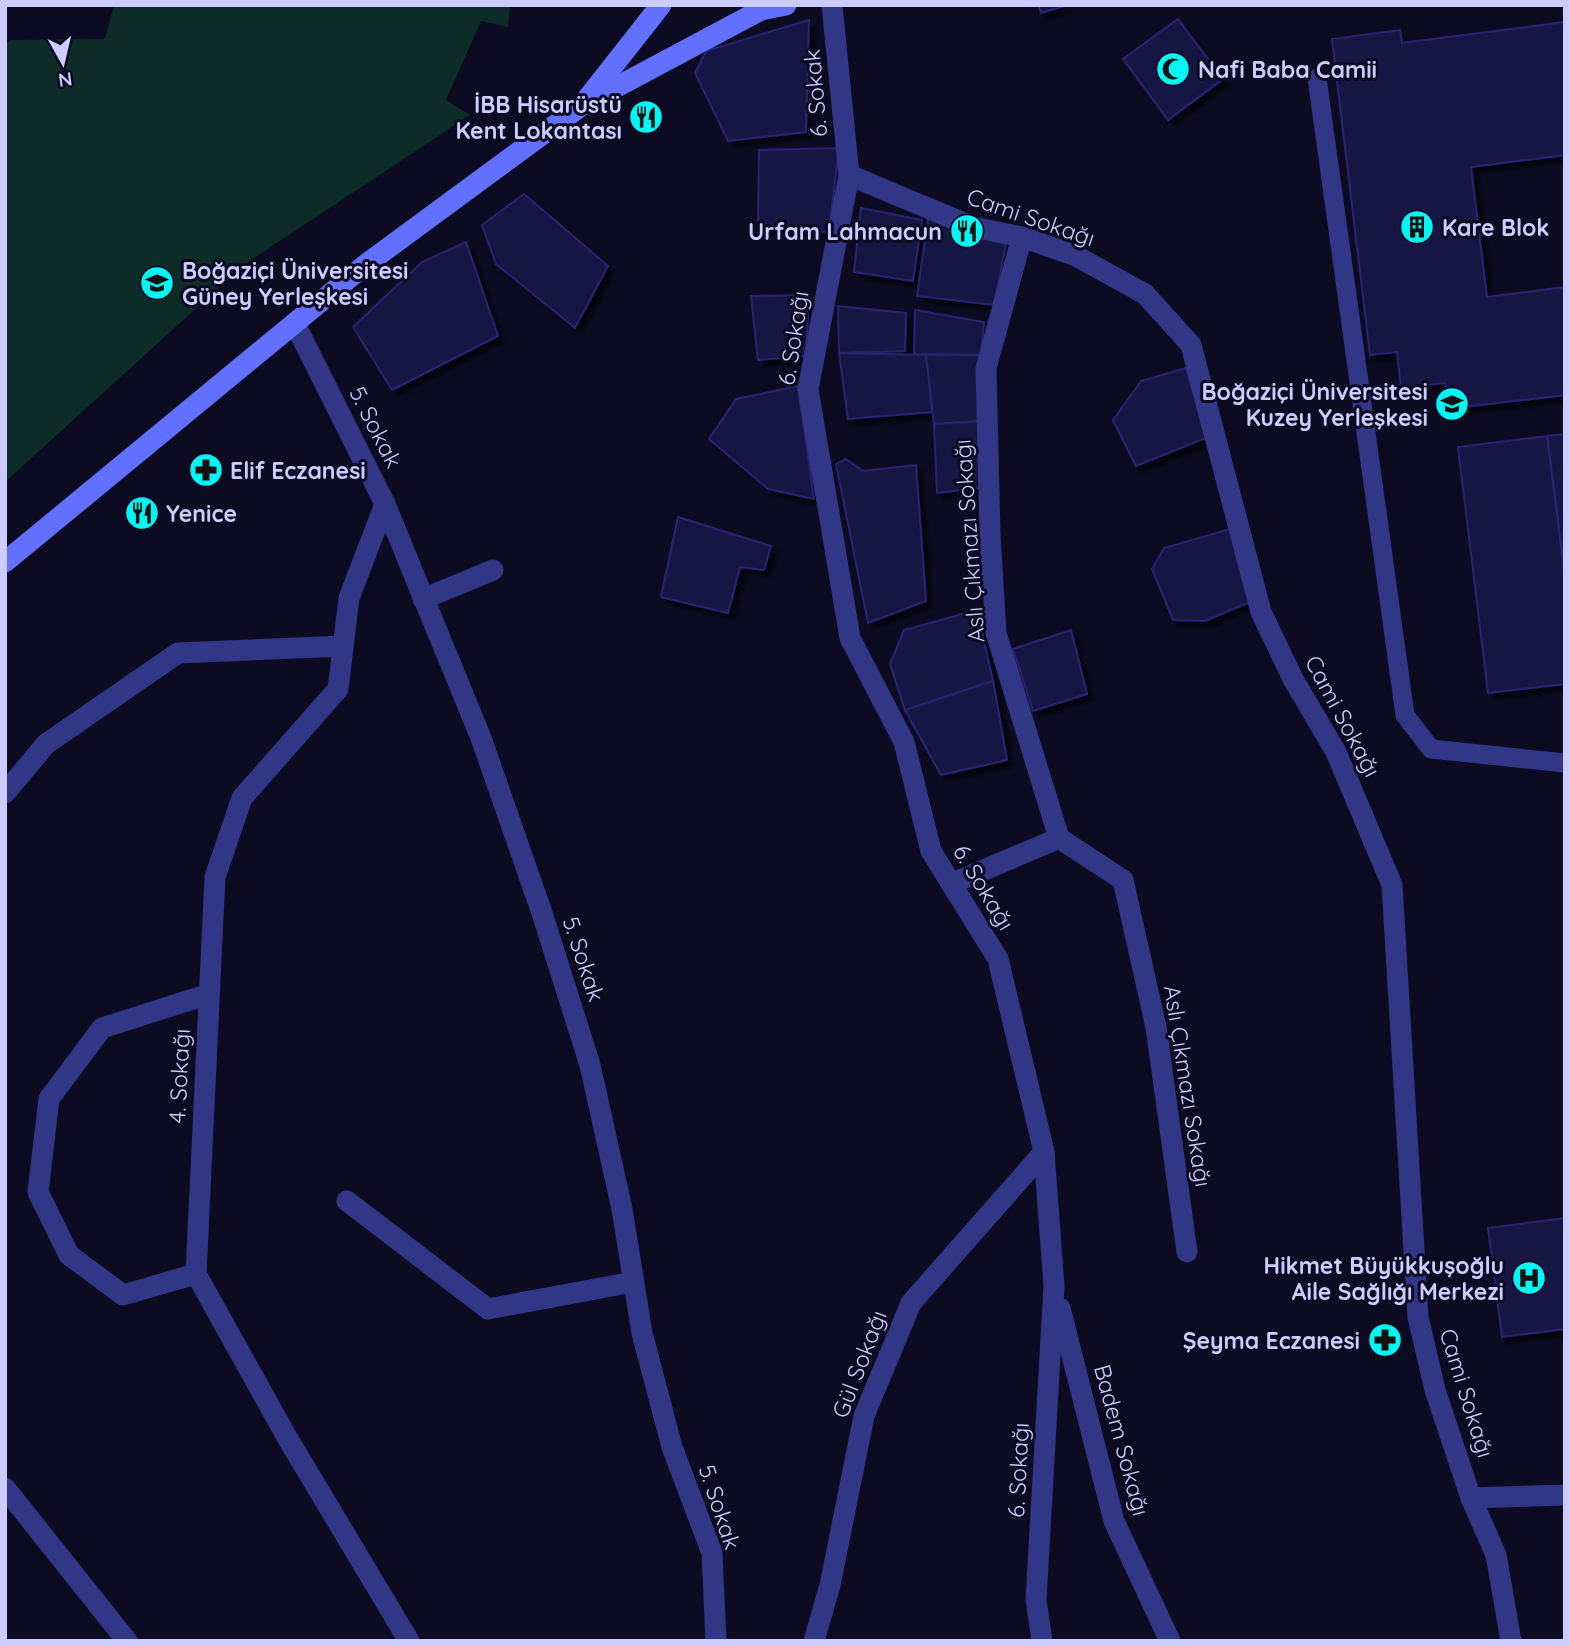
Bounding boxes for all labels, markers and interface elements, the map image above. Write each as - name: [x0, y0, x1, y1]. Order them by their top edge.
- north arrow: [28, 28, 98, 98]
- street label: 6. Sokak: [797, 48, 833, 138]
- mosque icon: Nafi Baba Camii: [1154, 50, 1192, 88]
- place label: Nafi Baba Camii: [1198, 55, 1377, 84]
- text: N: [57, 67, 74, 93]
- place label: İBB Hisarüstü Kent Lokantası: [456, 90, 622, 145]
- restaurant icon: İBB Hisarüstü Kent Lokantası: [627, 98, 665, 136]
- street label: Cami Sokağı: [963, 182, 1099, 252]
- building icon: Kare Blok: [1398, 208, 1436, 246]
- restaurant icon: Urfam Lahmacun: [948, 212, 986, 250]
- place label: Kare Blok: [1442, 213, 1549, 242]
- place label: Urfam Lahmacun: [748, 217, 942, 246]
- place label: Boğaziçi Üniversitesi Güney Yerleşkesi: [182, 256, 409, 311]
- school or university icon: Boğaziçi Üniversitesi Güney Yerleşkesi: [138, 264, 176, 302]
- street label: 6. Sokağı: [771, 289, 815, 387]
- place label: Boğaziçi Üniversitesi Kuzey Yerleşkesi: [1201, 377, 1428, 432]
- street label: 5. Sokak: [343, 381, 409, 473]
- school or university icon: Boğaziçi Üniversitesi Kuzey Yerleşkesi: [1433, 385, 1471, 423]
- street label: Aslı Çıkmazı Sokağı: [947, 438, 991, 644]
- pharmacy icon: Elif Eczanesi: [187, 451, 225, 489]
- place label: Elif Eczanesi: [230, 456, 366, 485]
- restaurant icon: Yenice: [123, 494, 161, 532]
- place label: Yenice: [166, 499, 237, 528]
- street label: Cami Sokağı: [1299, 650, 1387, 782]
- street label: 6. Sokağı: [947, 839, 1021, 935]
- street label: 5. Sokak: [557, 913, 611, 1005]
- street label: Aslı Çıkmazı Sokağı: [1158, 983, 1218, 1189]
- street label: 4. Sokağı: [162, 1028, 196, 1124]
- place label: Hikmet Büyükkuşoğlu Aile Sağlığı Merkezi: [1264, 1251, 1504, 1306]
- hospital icon: Hikmet Büyükkuşoğlu Aile Sağlığı Merkezi: [1510, 1259, 1548, 1297]
- street label: Gül Sokağı: [825, 1306, 893, 1422]
- pharmacy icon: Şeyma Eczanesi: [1366, 1321, 1404, 1359]
- street label: Cami Sokağı: [1434, 1325, 1500, 1461]
- place label: Şeyma Eczanesi: [1183, 1326, 1360, 1355]
- street label: Badem Sokağı: [1088, 1361, 1156, 1519]
- street label: 6. Sokağı: [1001, 1422, 1035, 1518]
- street label: 5. Sokak: [693, 1461, 747, 1553]

